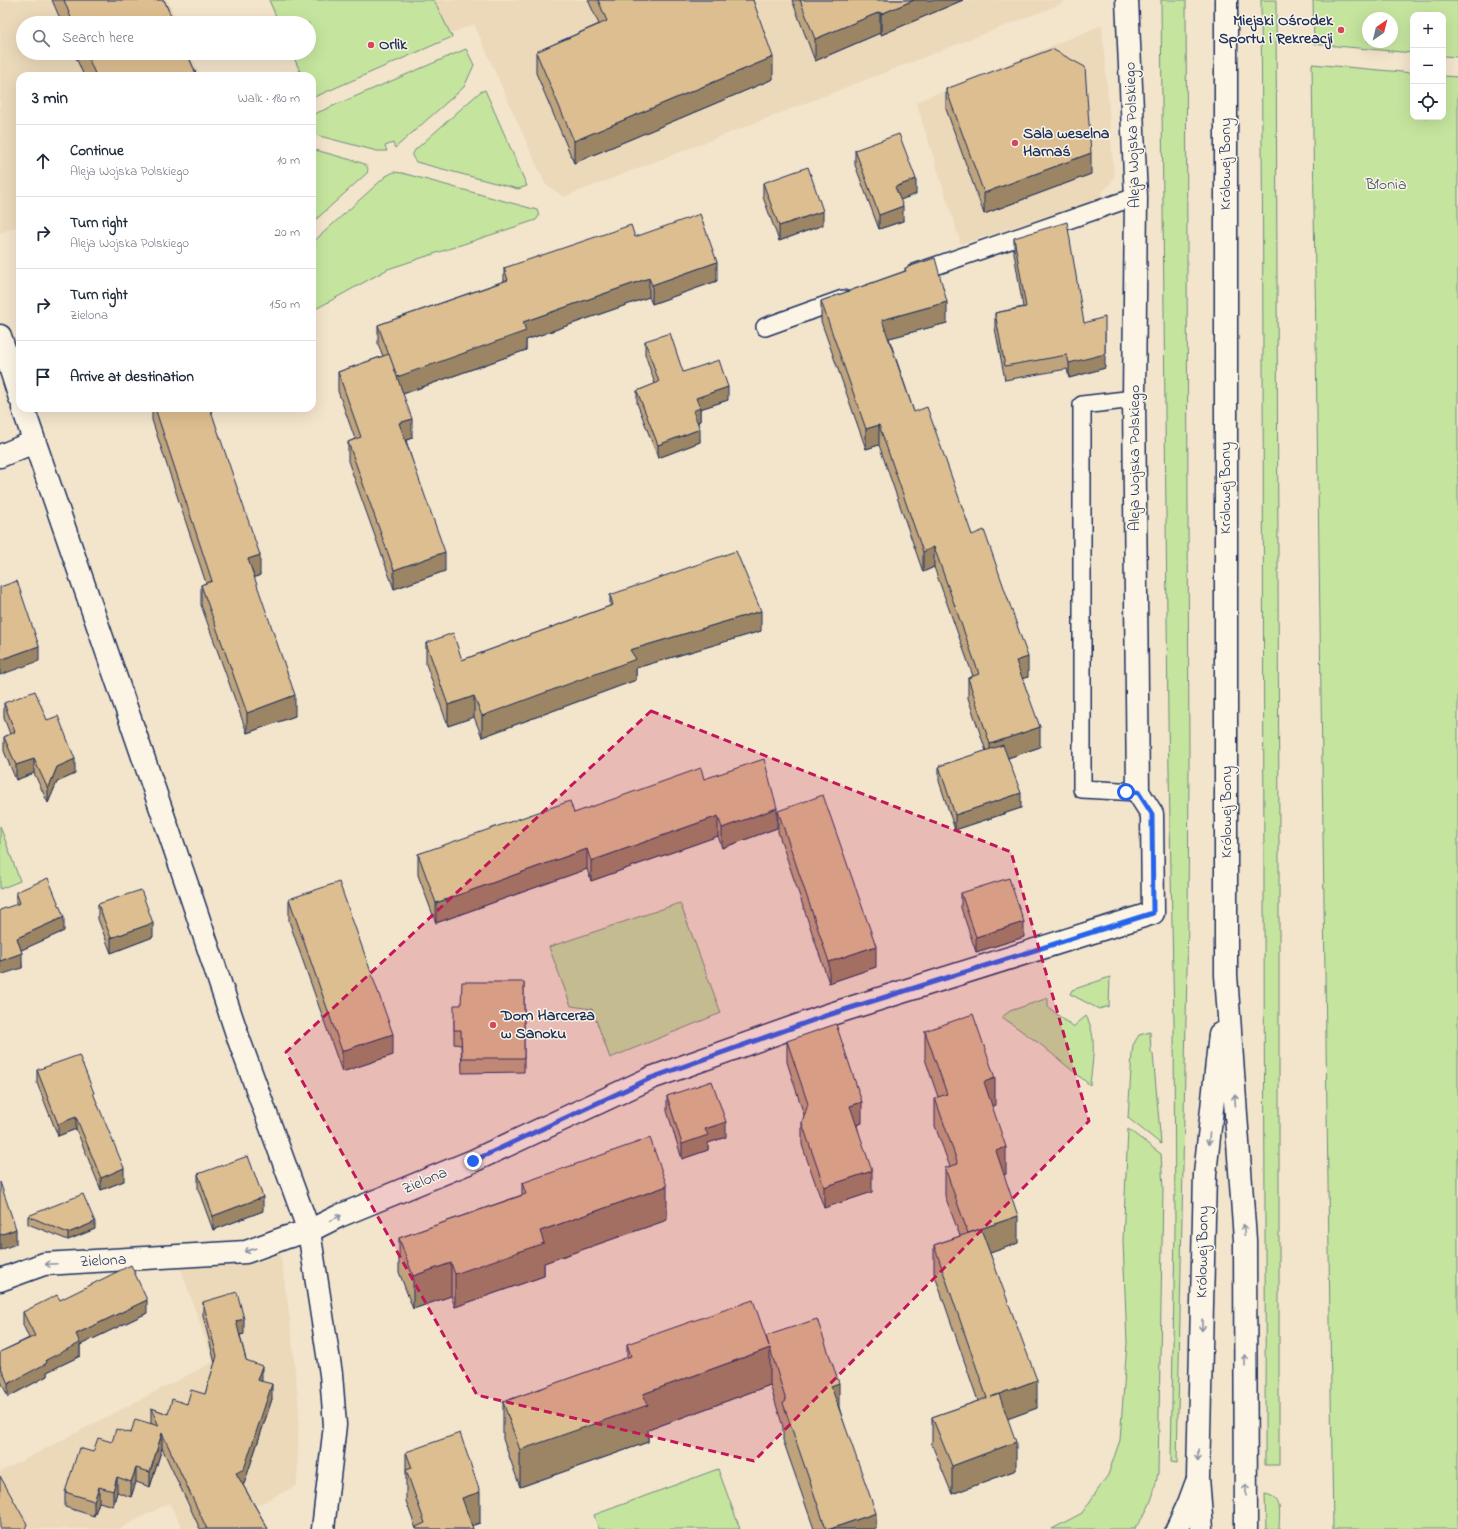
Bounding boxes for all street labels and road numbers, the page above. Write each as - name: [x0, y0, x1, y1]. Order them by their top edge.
- street label: Aleja Wojska Polskiego: [1118, 61, 1148, 209]
- street label: Królowej Bony: [1214, 118, 1238, 210]
- street label: Aleja Wojska Polskiego: [1123, 385, 1147, 531]
- street label: Królowej Bony: [1214, 442, 1238, 534]
- street label: Królowej Bony: [1215, 766, 1239, 858]
- street label: Zielona: [399, 1161, 451, 1201]
- street label: Królowej Bony: [1190, 1206, 1216, 1298]
- street label: Zielona: [79, 1248, 127, 1274]

